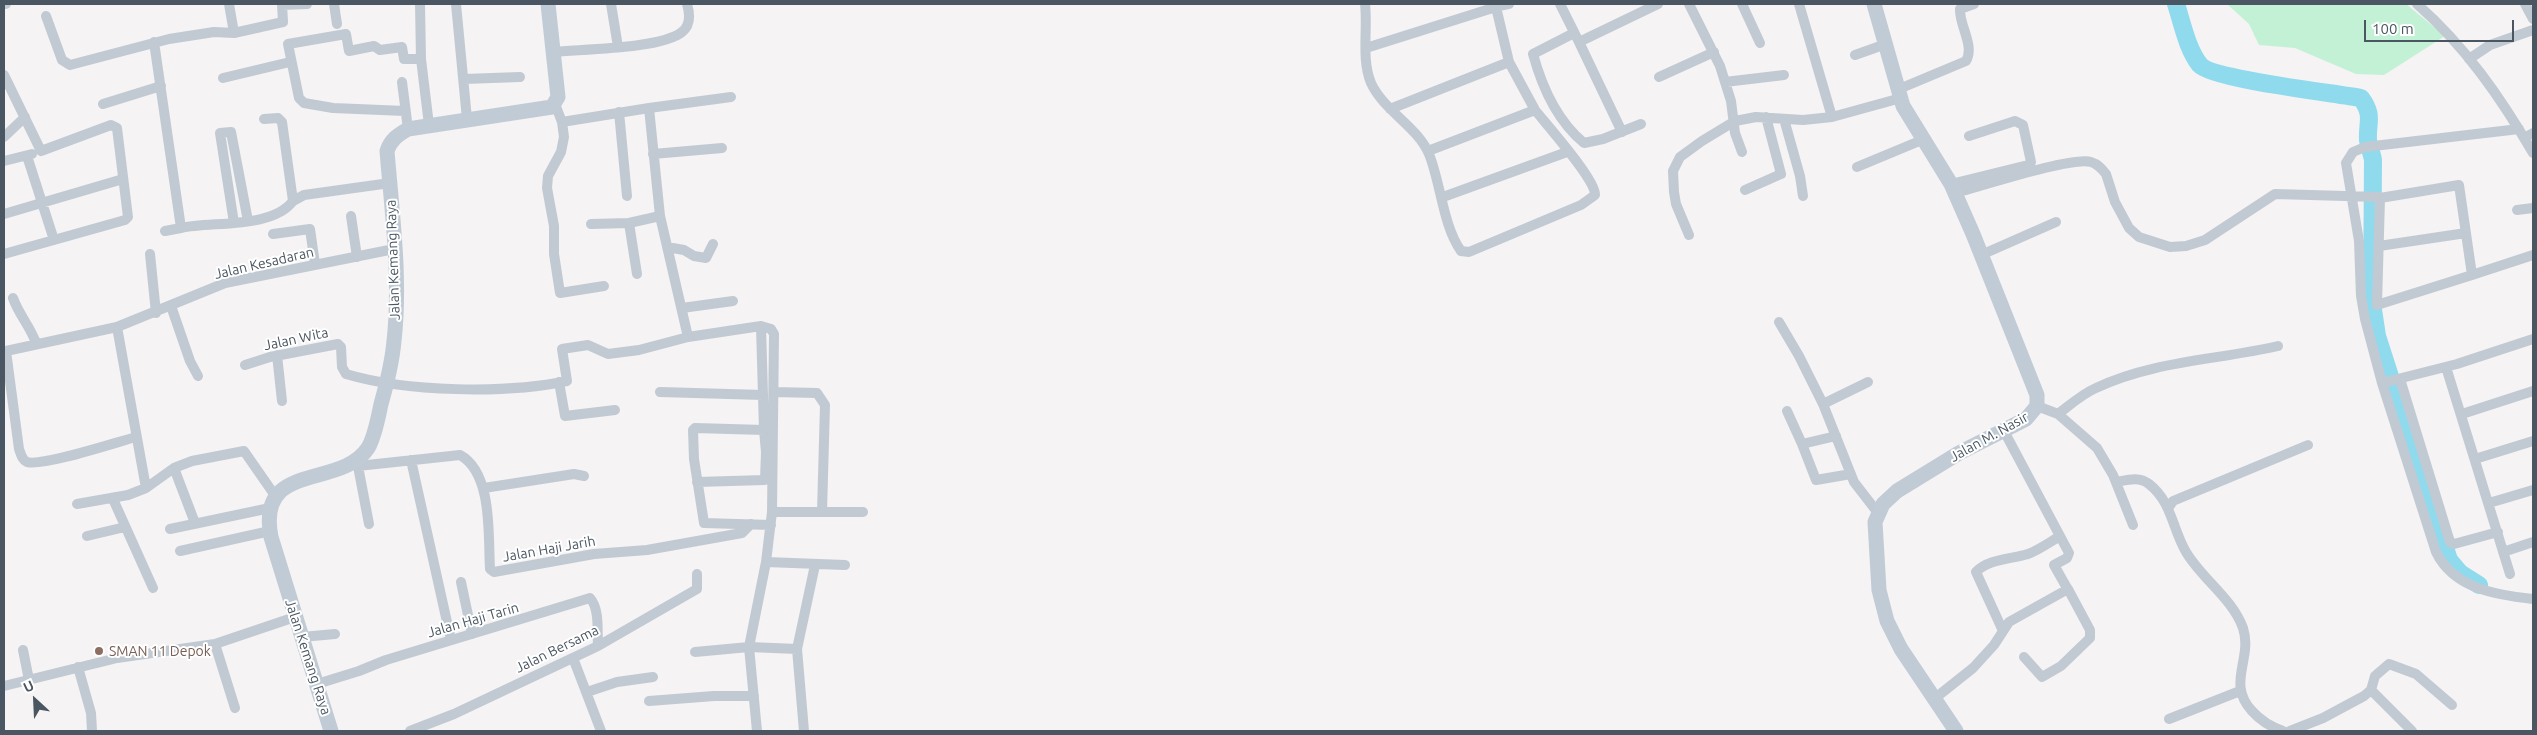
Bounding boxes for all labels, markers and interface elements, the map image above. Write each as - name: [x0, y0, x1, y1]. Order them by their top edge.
- scale bar: [2367, 10, 2517, 42]
- text: 100 m: [2372, 20, 2414, 37]
- street label: Jalan Kemang Raya: [383, 199, 403, 321]
- street label: Jalan Kesadaran: [213, 243, 315, 283]
- street label: Jalan Wita: [262, 324, 330, 354]
- street label: Jalan M. Nasir: [1947, 409, 2031, 465]
- street label: Jalan Haji Jarih: [501, 533, 597, 565]
- street label: Jalan Kemang Raya: [281, 597, 335, 717]
- street label: Jalan Haji Tarin: [425, 599, 521, 641]
- street label: Jalan Bersama: [513, 622, 601, 676]
- place label: SMAN 11 Depok: [109, 643, 211, 659]
- marker: SMAN 11 Depok: [93, 645, 105, 657]
- north arrow: [10, 675, 60, 725]
- text: U: [21, 677, 36, 696]

